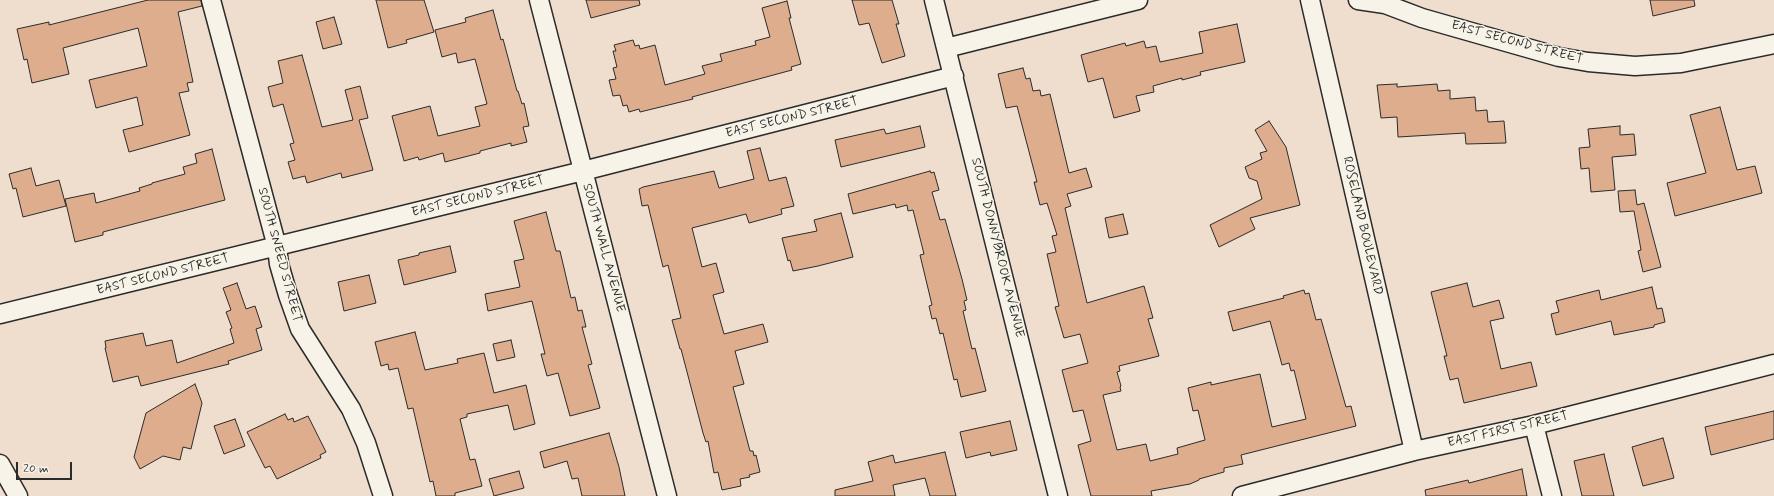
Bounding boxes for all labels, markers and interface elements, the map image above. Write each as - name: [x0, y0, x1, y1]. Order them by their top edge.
- street label: EAST SECOND STREET: [1449, 18, 1585, 68]
- street label: EAST SECOND STREET: [724, 94, 860, 142]
- street label: ROSELAND BOULEVARD: [1338, 155, 1386, 297]
- street label: SOUTH DONNYBROOK AVENUE: [967, 157, 1027, 339]
- street label: EAST SECOND STREET: [410, 173, 546, 221]
- street label: SOUTH WALL AVENUE: [578, 182, 628, 314]
- street label: SOUTH SNEED STREET: [254, 186, 304, 324]
- street label: EAST SECOND STREET: [95, 251, 231, 299]
- street label: EAST FIRST STREET: [1446, 409, 1570, 451]
- scale bar: [18, 454, 74, 480]
- text: 20 m: [23, 461, 49, 477]

